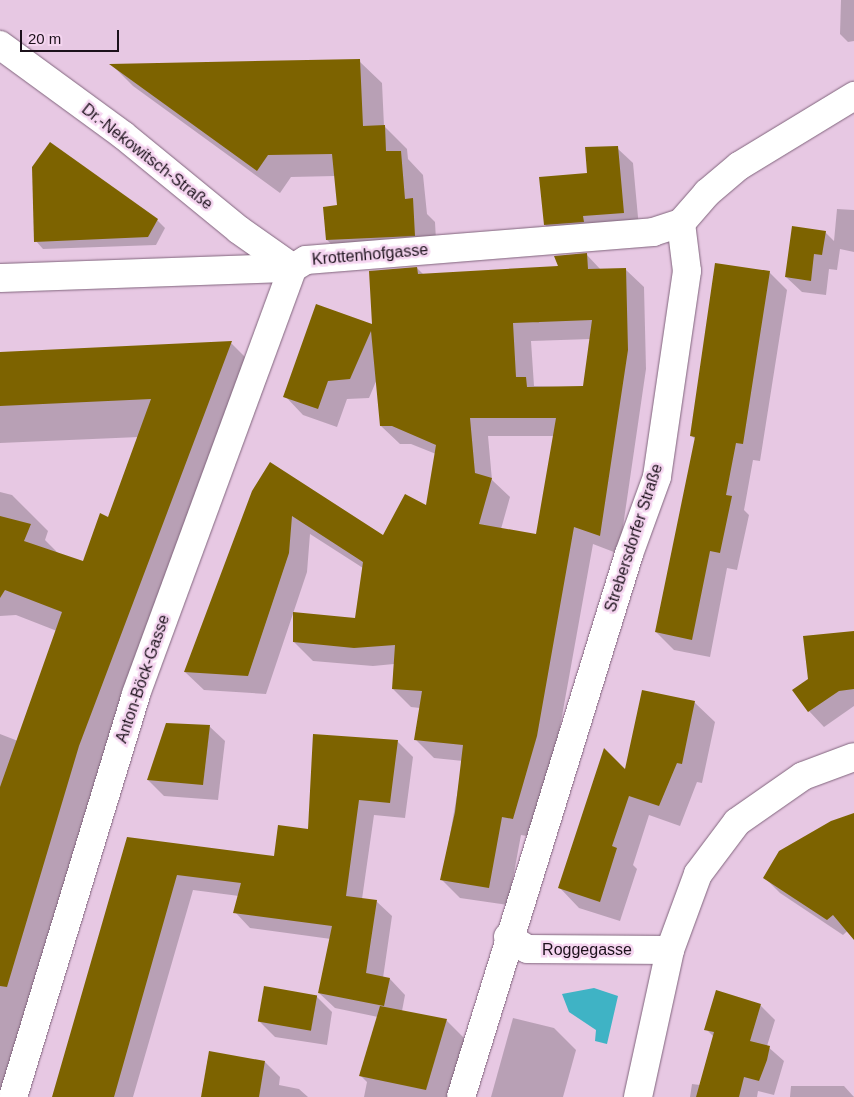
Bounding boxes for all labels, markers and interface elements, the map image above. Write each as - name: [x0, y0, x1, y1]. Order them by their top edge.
- scale bar: [22, 20, 121, 52]
- text: 20 m: [28, 30, 61, 47]
- street label: Dr.-Nekowitsch-Straße: [78, 100, 216, 214]
- street label: Krottenhofgasse: [311, 240, 429, 270]
- street label: Strebersdorfer Straße: [601, 461, 667, 615]
- street label: Anton-Böck-Gasse: [112, 612, 174, 746]
- street label: Roggegasse: [542, 940, 632, 960]

